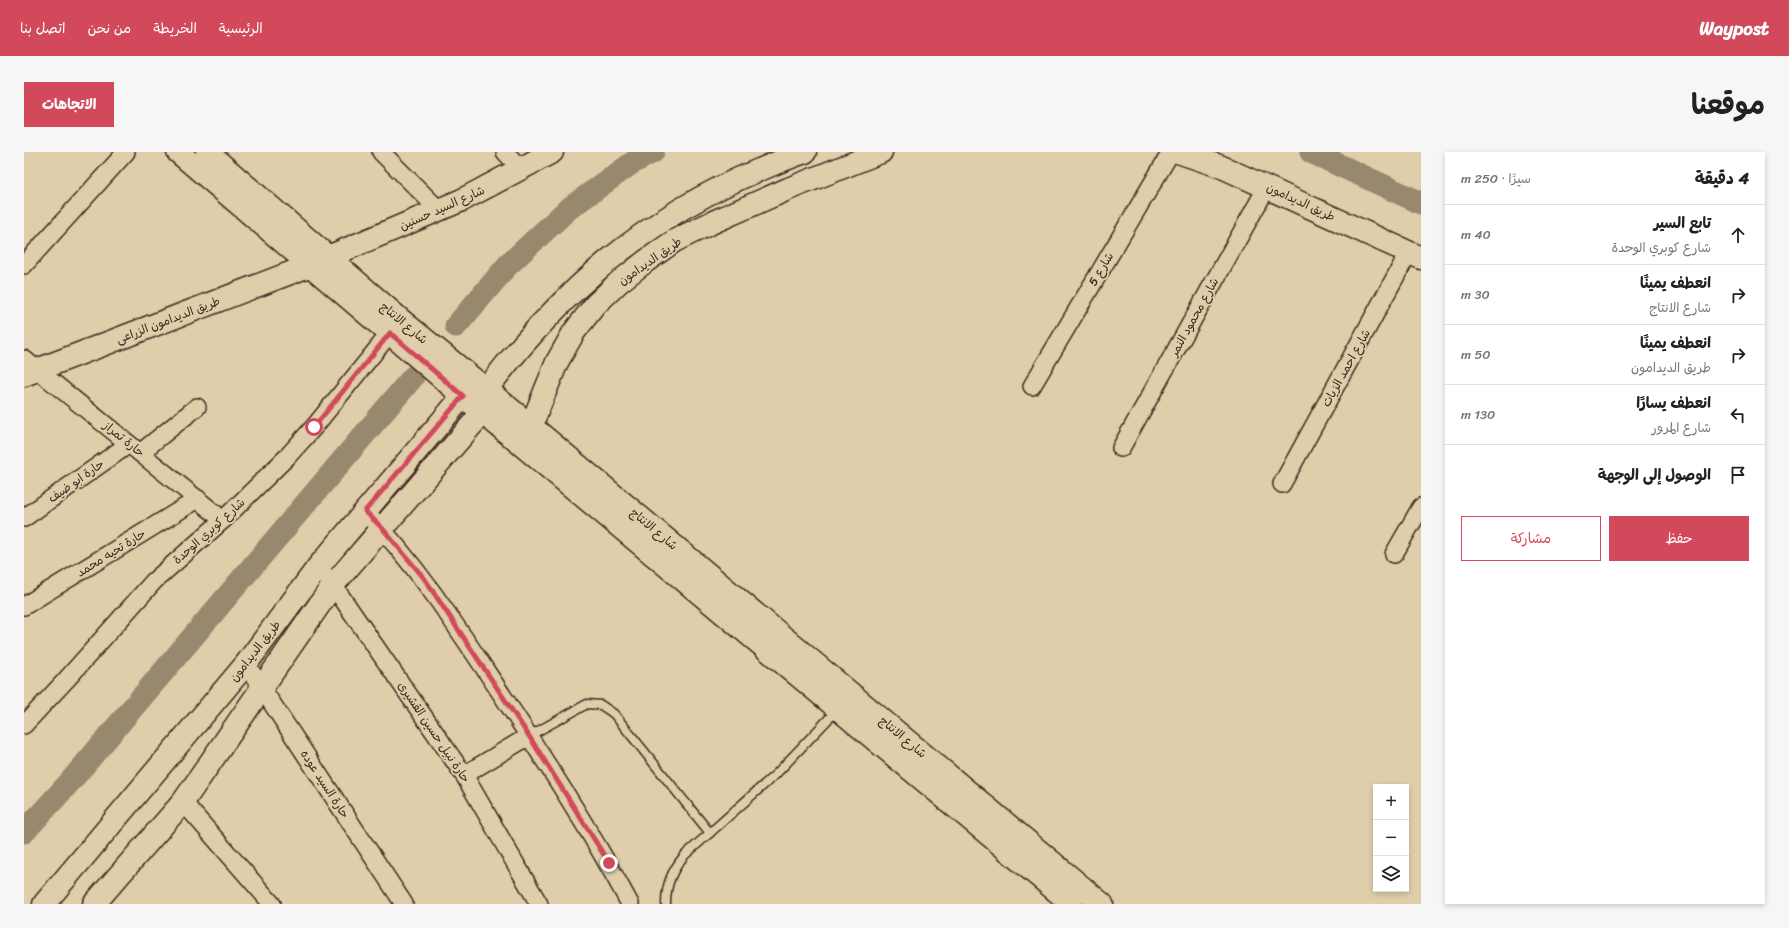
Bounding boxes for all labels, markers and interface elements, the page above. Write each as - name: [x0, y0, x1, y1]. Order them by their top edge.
- text: Waypost: [1699, 12, 1769, 45]
- text: اتصل بنا: [20, 16, 66, 41]
- text: من نحن: [88, 16, 131, 41]
- text: الخريطة: [153, 16, 197, 41]
- text: الرئيسية: [219, 16, 263, 41]
- text: موقعنا: [1691, 80, 1765, 129]
- button: الاتجاهات: [24, 82, 114, 127]
- text: 4 دقيقة: [1695, 163, 1749, 193]
- text: سيرًا · 250 m: [1461, 167, 1531, 190]
- street label: طريق الديدامون: [1263, 176, 1339, 228]
- street label: شارع السيد حسنين: [396, 179, 488, 237]
- text: تابع السير: [1654, 210, 1711, 236]
- text: 40 m: [1461, 223, 1491, 246]
- icon: ahead: [1727, 224, 1749, 246]
- street label: طريق الديدامون: [613, 231, 687, 291]
- text: شارع كوبري الوحدة: [1612, 236, 1711, 259]
- street label: شارع 5: [1082, 248, 1120, 290]
- text: انعطف يمينًا: [1640, 270, 1711, 296]
- street label: شارع محمود النمر: [1163, 273, 1225, 362]
- text: 30 m: [1461, 283, 1490, 306]
- icon: right: [1727, 284, 1749, 306]
- street label: طريق الديدامون الزراعى: [113, 290, 223, 350]
- street label: شارع الانتاج: [375, 296, 433, 350]
- text: شارع الانتاج: [1649, 296, 1711, 319]
- street label: شارع احمد الزيات: [1315, 325, 1377, 411]
- text: انعطف يمينًا: [1640, 330, 1711, 356]
- text: 50 m: [1461, 343, 1491, 366]
- icon: right: [1727, 344, 1749, 366]
- text: طريق الديدامون: [1631, 356, 1711, 379]
- text: انعطف يسارًا: [1636, 390, 1711, 416]
- text: 130 m: [1461, 403, 1495, 426]
- icon: left: [1727, 404, 1749, 426]
- street label: حارة تمراز: [97, 414, 150, 463]
- text: شارع المرور: [1652, 416, 1711, 439]
- route start: [305, 418, 323, 436]
- street label: حارة ابو ضيف: [43, 453, 109, 509]
- text: الوصول إلى الوجهة: [1598, 462, 1711, 488]
- icon: arrive: [1727, 464, 1749, 486]
- street label: شارع كوبري الوحدة: [168, 492, 250, 570]
- street label: شارع الانتاج: [625, 502, 683, 556]
- button: مشاركة: [1461, 516, 1601, 561]
- button: حفظ: [1609, 516, 1749, 561]
- street label: حارة تحيه محمد: [72, 523, 150, 583]
- street label: طريق الديدامون: [224, 615, 286, 687]
- street label: حارة نبيل حسين القشيرى: [392, 677, 476, 787]
- street label: شارع الانتاج: [874, 710, 932, 764]
- street label: حارة السيد عوده: [294, 745, 356, 823]
- map controls: [1373, 784, 1409, 892]
- button: +: [1373, 784, 1409, 820]
- button: −: [1373, 820, 1409, 856]
- route end: [600, 854, 618, 872]
- button: layers: [1373, 856, 1409, 892]

